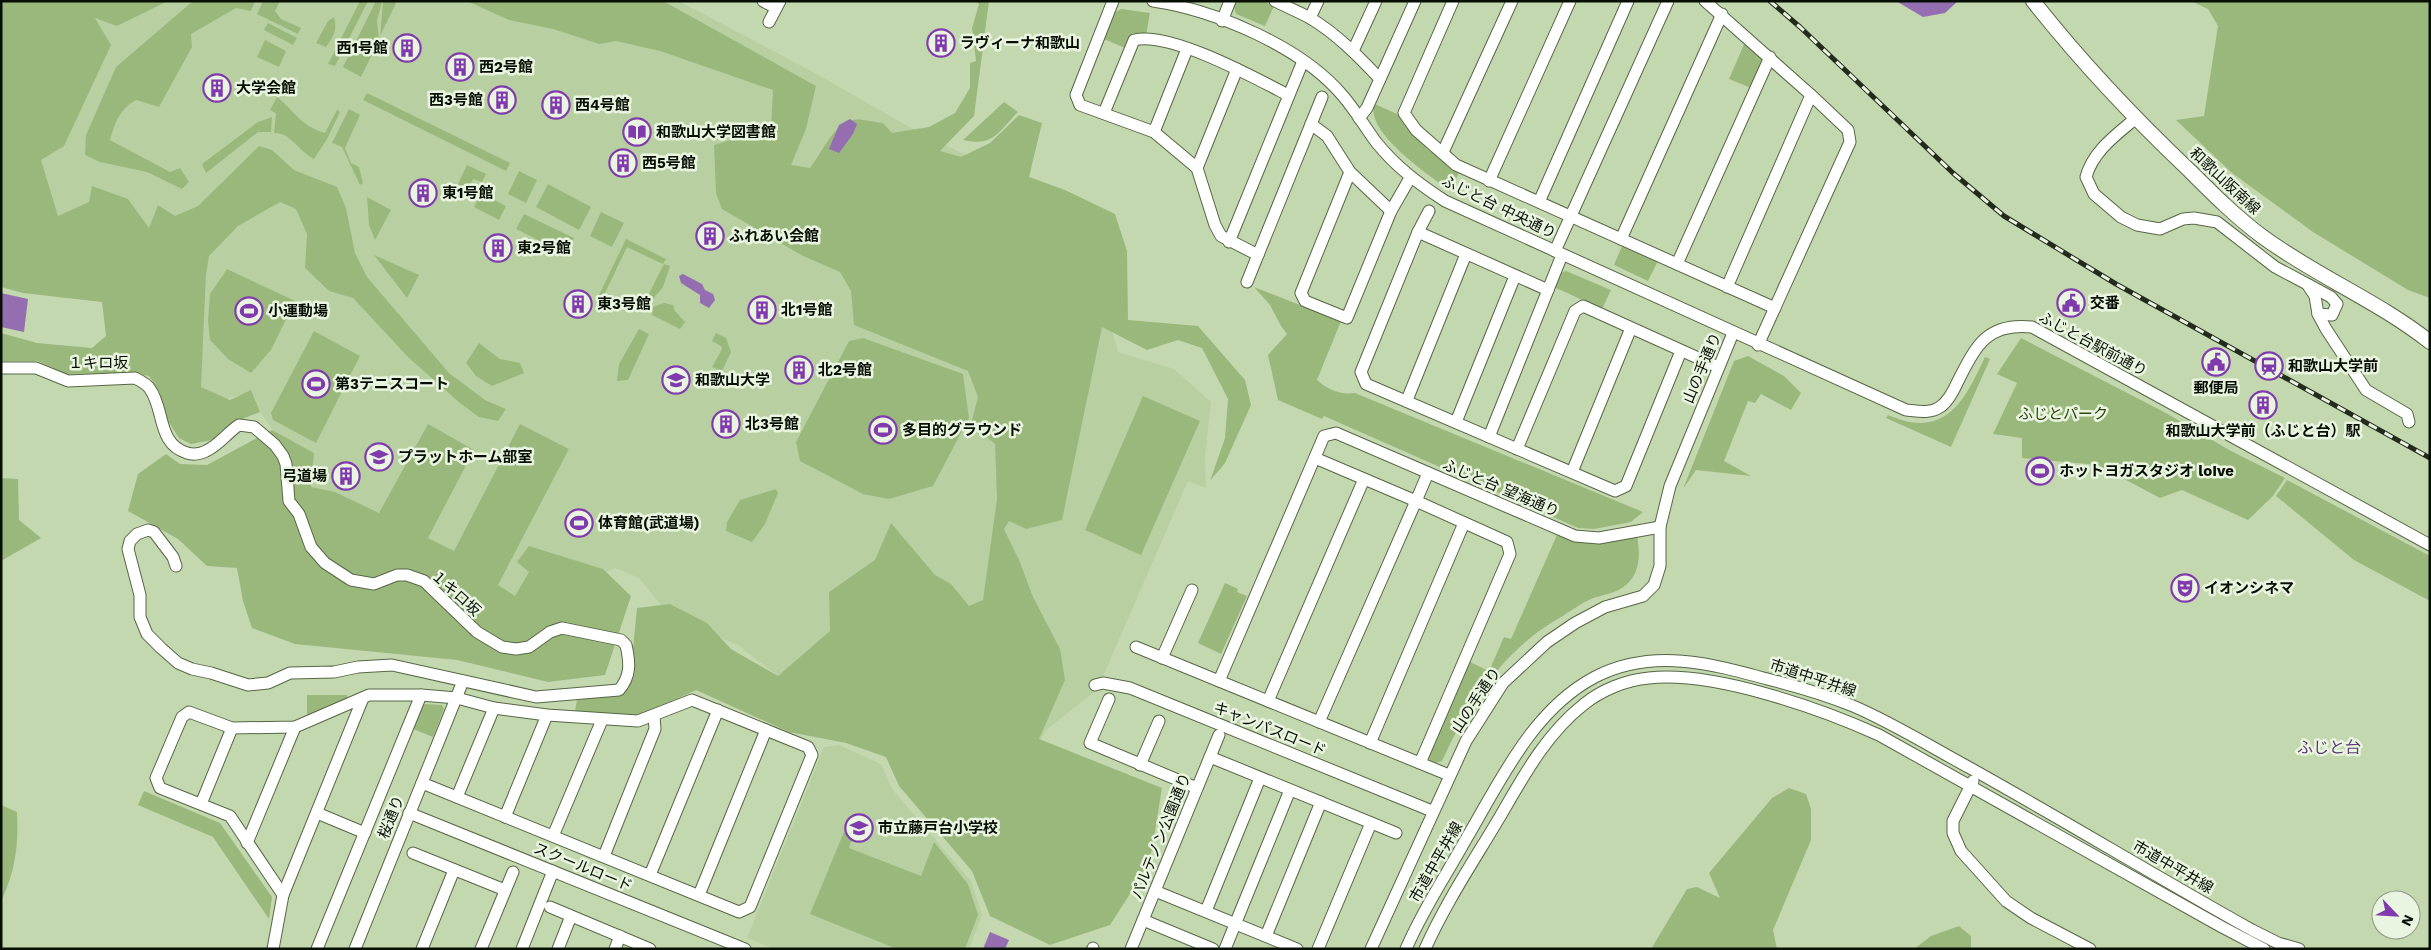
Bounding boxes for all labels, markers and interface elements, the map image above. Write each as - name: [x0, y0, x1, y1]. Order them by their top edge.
- building icon: ラヴィーナ和歌山: [926, 28, 956, 58]
- building icon: 西1号館: [392, 33, 422, 63]
- place label: ラヴィーナ和歌山: [960, 34, 1080, 52]
- place label: 西1号館: [337, 39, 388, 57]
- building icon: 西2号館: [445, 52, 475, 82]
- place label: 西2号館: [479, 58, 533, 76]
- building icon: 大学会館: [202, 73, 232, 103]
- place label: 大学会館: [236, 79, 296, 97]
- building icon: 西3号館: [487, 85, 517, 115]
- building icon: 西4号館: [541, 90, 571, 120]
- place label: 西3号館: [429, 91, 483, 109]
- place label: 西4号館: [575, 96, 630, 114]
- library icon: 和歌山大学図書館: [622, 117, 652, 147]
- place label: 和歌山大学図書館: [656, 123, 776, 141]
- street label: 和歌山阪南線: [2186, 144, 2264, 218]
- building icon: 西5号館: [608, 148, 638, 178]
- place label: 西5号館: [642, 154, 696, 172]
- street label: ふじと台 中央通り: [1439, 171, 1559, 243]
- building icon: 東1号館: [408, 178, 438, 208]
- place label: 東1号館: [442, 184, 493, 202]
- building icon: ふれあい会館: [695, 221, 725, 251]
- place label: ふれあい会館: [729, 227, 819, 245]
- building icon: 東2号館: [483, 233, 513, 263]
- place label: 東2号館: [517, 239, 571, 257]
- public building icon: 交番: [2056, 288, 2086, 318]
- building icon: 東3号館: [563, 289, 593, 319]
- place label: 交番: [2090, 294, 2120, 312]
- place label: 東3号館: [597, 295, 651, 313]
- building icon: 北1号館: [747, 295, 777, 325]
- sports icon: 小運動場: [234, 296, 264, 326]
- place label: 北1号館: [781, 301, 832, 319]
- place label: 小運動場: [268, 302, 328, 320]
- street label: ふじと台駅前通り: [2036, 308, 2150, 380]
- street label: 山の手通り: [1679, 330, 1725, 406]
- public building icon: 郵便局: [2201, 347, 2231, 377]
- station icon: 和歌山大学前: [2254, 351, 2284, 381]
- street label: １キロ坂: [68, 354, 128, 372]
- building icon: 北2号館: [784, 355, 814, 385]
- place label: 和歌山大学前: [2288, 357, 2378, 375]
- place label: 北2号館: [818, 361, 872, 379]
- school or university icon: 和歌山大学: [661, 365, 691, 395]
- sports icon: 第3テニスコート: [301, 369, 331, 399]
- place label: 和歌山大学: [695, 371, 770, 389]
- place label: 第3テニスコート: [335, 375, 449, 393]
- place label: 郵便局: [2193, 379, 2239, 397]
- building icon: 和歌山大学前（ふじと台）駅: [2248, 390, 2278, 420]
- park label: ふじとパーク: [2018, 405, 2108, 423]
- building icon: 北3号館: [711, 409, 741, 439]
- place label: 北3号館: [745, 415, 799, 433]
- sports icon: 多目的グラウンド: [868, 415, 898, 445]
- place label: 多目的グラウンド: [902, 421, 1022, 439]
- place label: 和歌山大学前（ふじと台）駅: [2165, 422, 2361, 440]
- school or university icon: プラットホーム部室: [364, 442, 394, 472]
- place label: プラットホーム部室: [398, 448, 533, 466]
- street label: ふじと台 望海通り: [1440, 455, 1562, 521]
- sports icon: ホットヨガスタジオ loIve: [2025, 456, 2055, 486]
- building icon: 弓道場: [331, 461, 361, 491]
- place label: ホットヨガスタジオ loIve: [2059, 462, 2234, 480]
- place label: 弓道場: [282, 467, 327, 485]
- sports icon: 体育館(武道場): [564, 508, 594, 538]
- place label: 体育館(武道場): [598, 514, 700, 532]
- street label: １キロ坂: [428, 566, 484, 620]
- theatre icon: イオンシネマ: [2170, 573, 2200, 603]
- place label: イオンシネマ: [2204, 579, 2294, 597]
- street label: 市道中平井線: [1767, 656, 1859, 700]
- street label: 山の手通り: [1448, 664, 1504, 736]
- street label: キャンパスロード: [1211, 698, 1329, 760]
- district label: ふじと台: [2297, 738, 2361, 757]
- street label: パルテノン公園通り: [1127, 770, 1195, 902]
- street label: 桜通り: [374, 793, 408, 841]
- school or university icon: 市立藤戸台小学校: [844, 813, 874, 843]
- place label: 市立藤戸台小学校: [878, 819, 998, 837]
- street label: 市道中平井線: [1406, 819, 1466, 905]
- street label: 市道中平井線: [2130, 837, 2216, 897]
- street label: スクールロード: [531, 839, 635, 895]
- north arrow: [2371, 890, 2421, 940]
- text: N: [2398, 912, 2417, 929]

